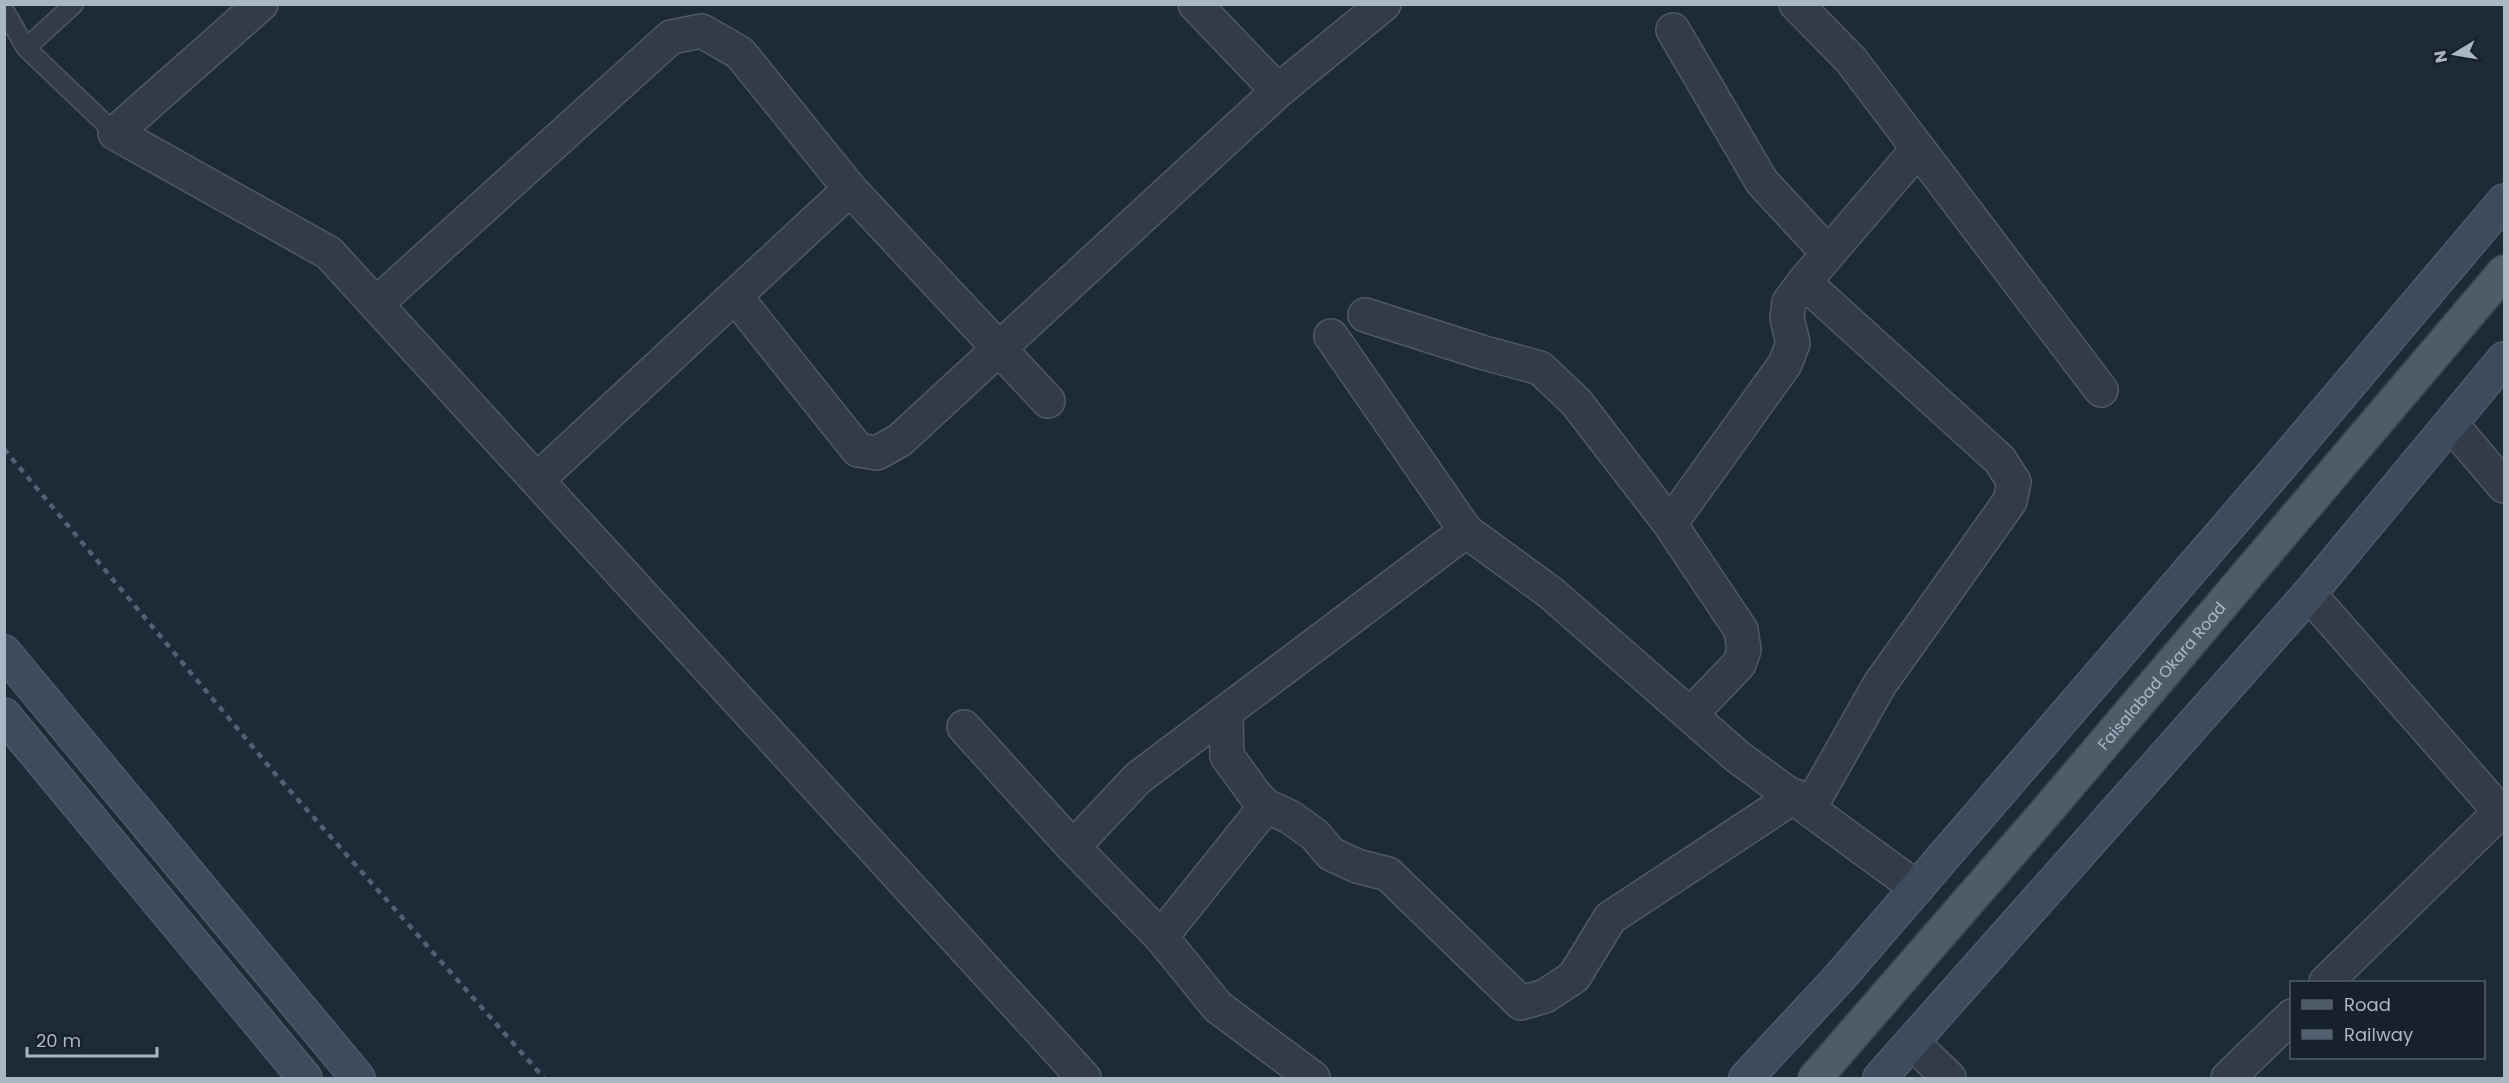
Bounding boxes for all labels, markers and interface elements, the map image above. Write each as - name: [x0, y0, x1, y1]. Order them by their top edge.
- north arrow: [2425, 24, 2485, 84]
- text: N: [2428, 49, 2453, 65]
- street label: Faisalabad Okara Road: [2092, 597, 2231, 755]
- legend: [2290, 981, 2485, 1059]
- text: Road: [2344, 992, 2391, 1017]
- scale bar: [27, 1020, 158, 1058]
- text: Railway: [2344, 1022, 2413, 1047]
- text: 20 m: [36, 1028, 81, 1053]

